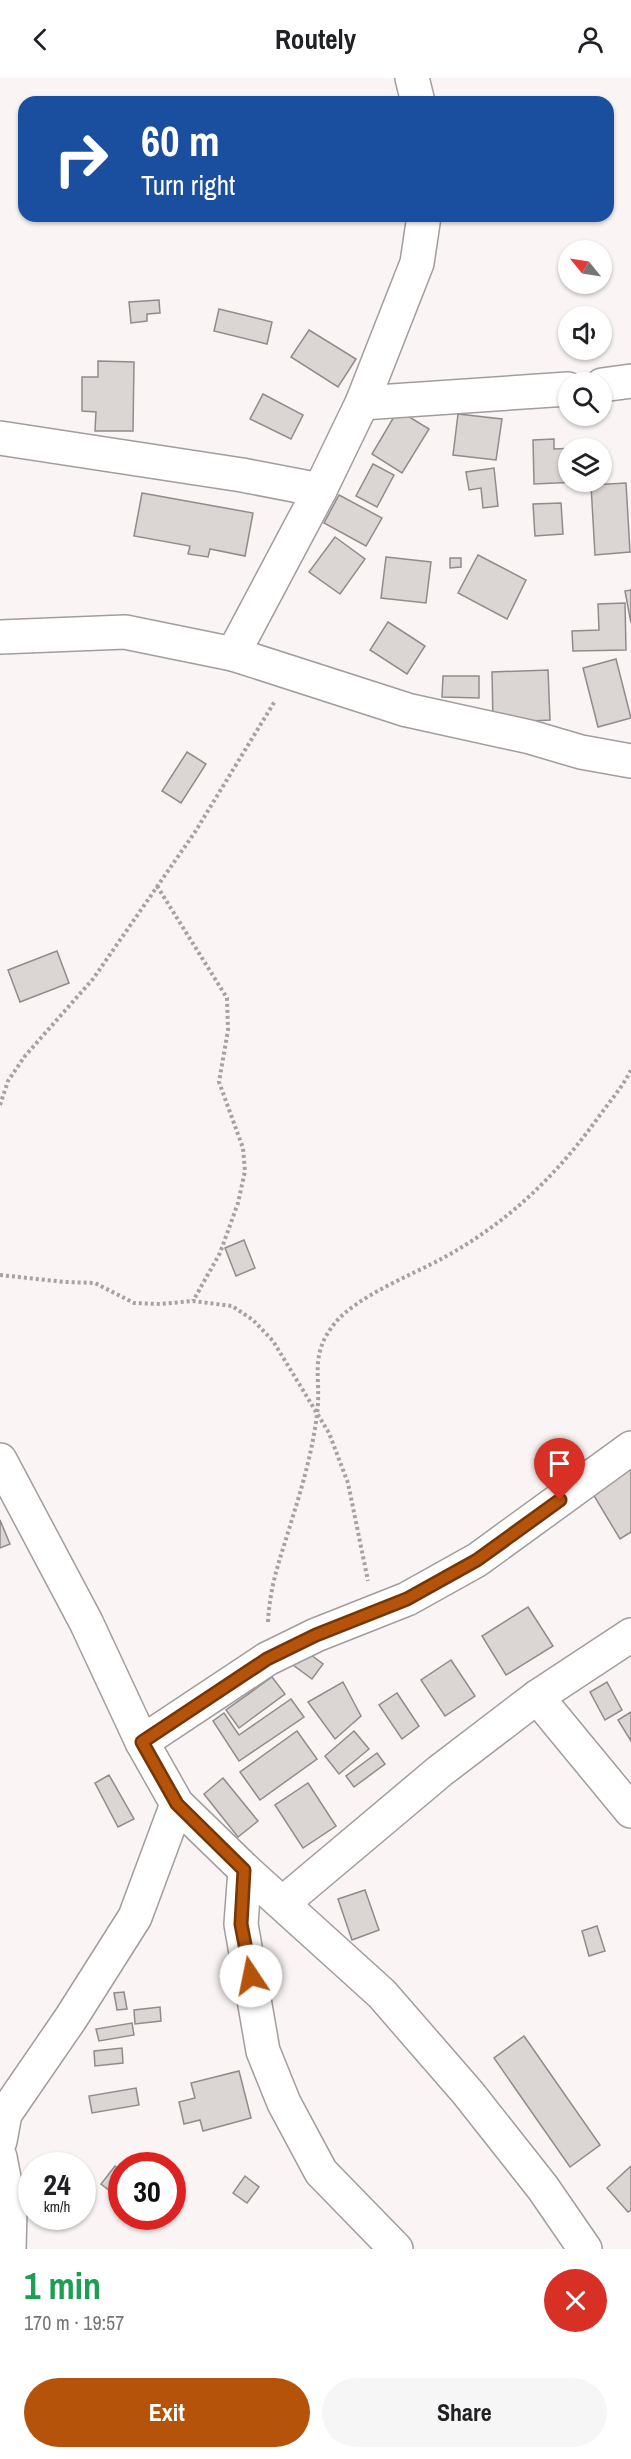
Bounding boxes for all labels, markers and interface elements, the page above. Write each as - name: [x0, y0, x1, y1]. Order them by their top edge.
- text: Routely: [275, 21, 356, 57]
- icon: back: [24, 23, 57, 56]
- icon: person: [574, 23, 607, 56]
- text: 60 m: [141, 113, 220, 169]
- icon: right: [42, 120, 120, 198]
- text: Turn right: [141, 167, 235, 203]
- north arrow: [558, 240, 612, 294]
- map controls: [558, 240, 612, 492]
- button: sound: [558, 306, 612, 360]
- button: search: [558, 372, 612, 426]
- button: layers: [558, 438, 612, 492]
- pin: [534, 1438, 585, 1500]
- icon: arrive: [543, 1447, 576, 1480]
- position arrow: [219, 1944, 283, 2008]
- speed limit sign: 30: [108, 2152, 186, 2230]
- text: 24: [43, 2164, 71, 2204]
- text: km/h: [44, 2196, 70, 2217]
- text: 1 min: [24, 2262, 101, 2310]
- button: close: [544, 2269, 607, 2332]
- text: 170 m · 19:57: [24, 2309, 124, 2336]
- button: Exit: [24, 2378, 310, 2447]
- button: Share: [322, 2378, 607, 2447]

